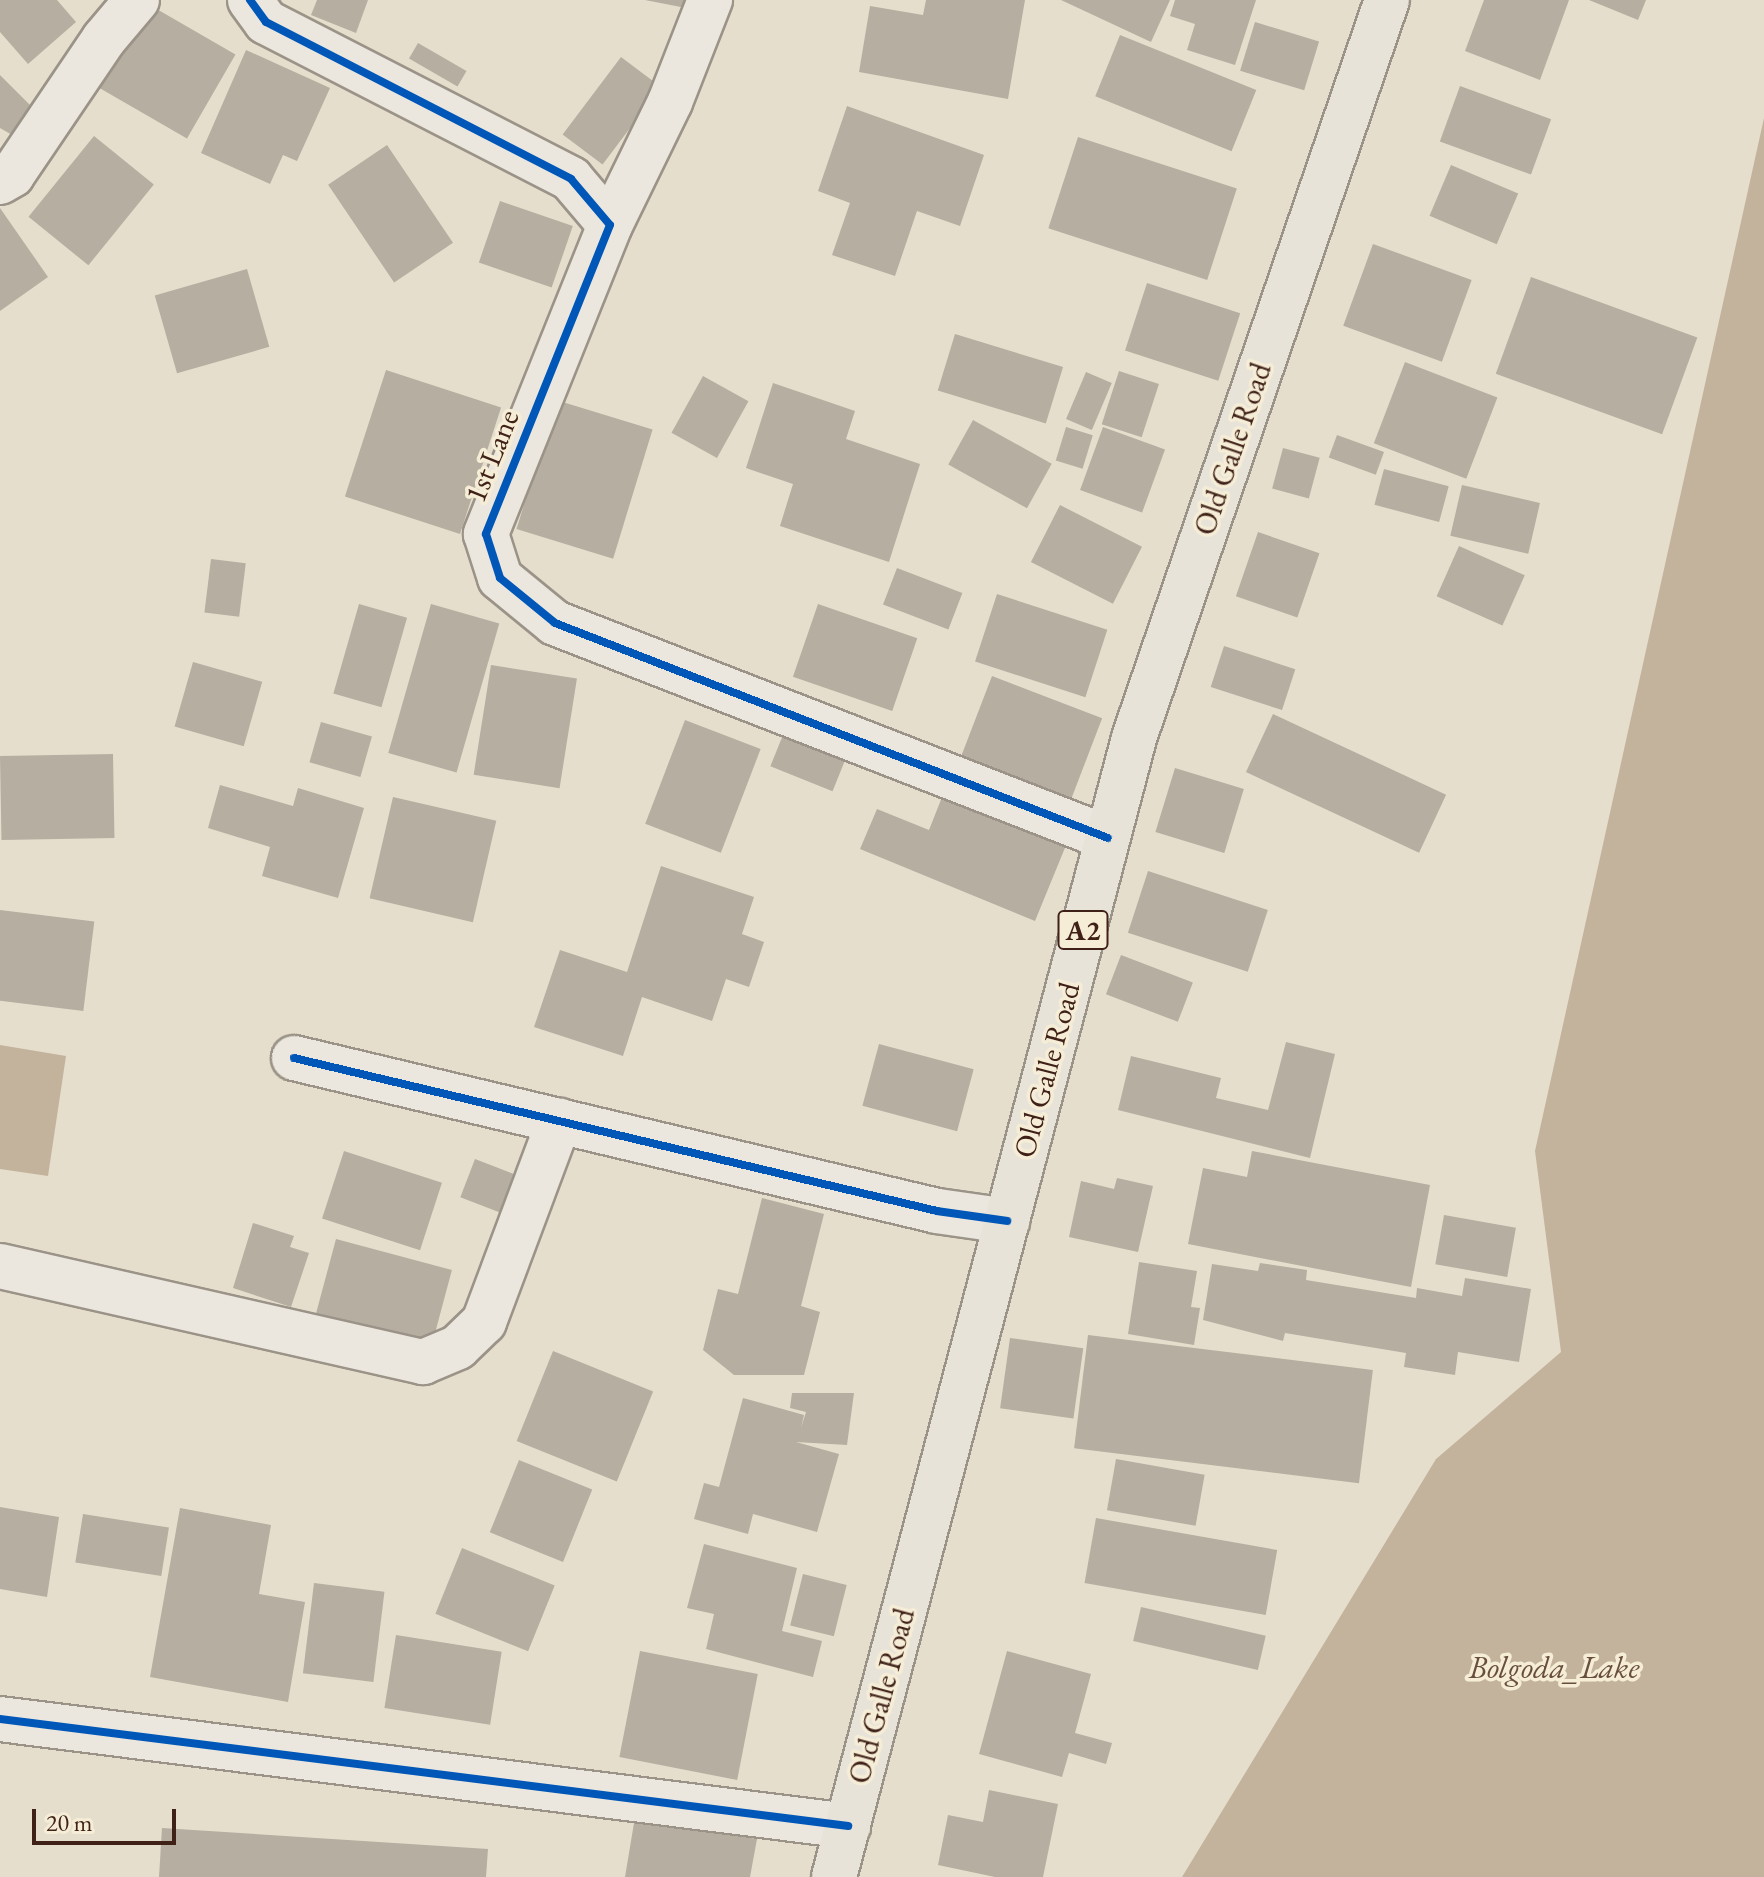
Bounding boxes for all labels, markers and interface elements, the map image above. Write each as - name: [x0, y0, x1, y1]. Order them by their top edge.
- street label: Old Galle Road: [1187, 358, 1279, 540]
- street label: 1st Lane: [457, 405, 527, 507]
- road number: A2: [1057, 906, 1109, 954]
- street label: Old Galle Road: [1006, 978, 1088, 1162]
- street label: Old Galle Road: [841, 1604, 923, 1788]
- water label: Bolgoda_Lake: [1469, 1648, 1639, 1686]
- scale bar: [36, 1793, 180, 1843]
- text: 20 m: [46, 1807, 93, 1838]

